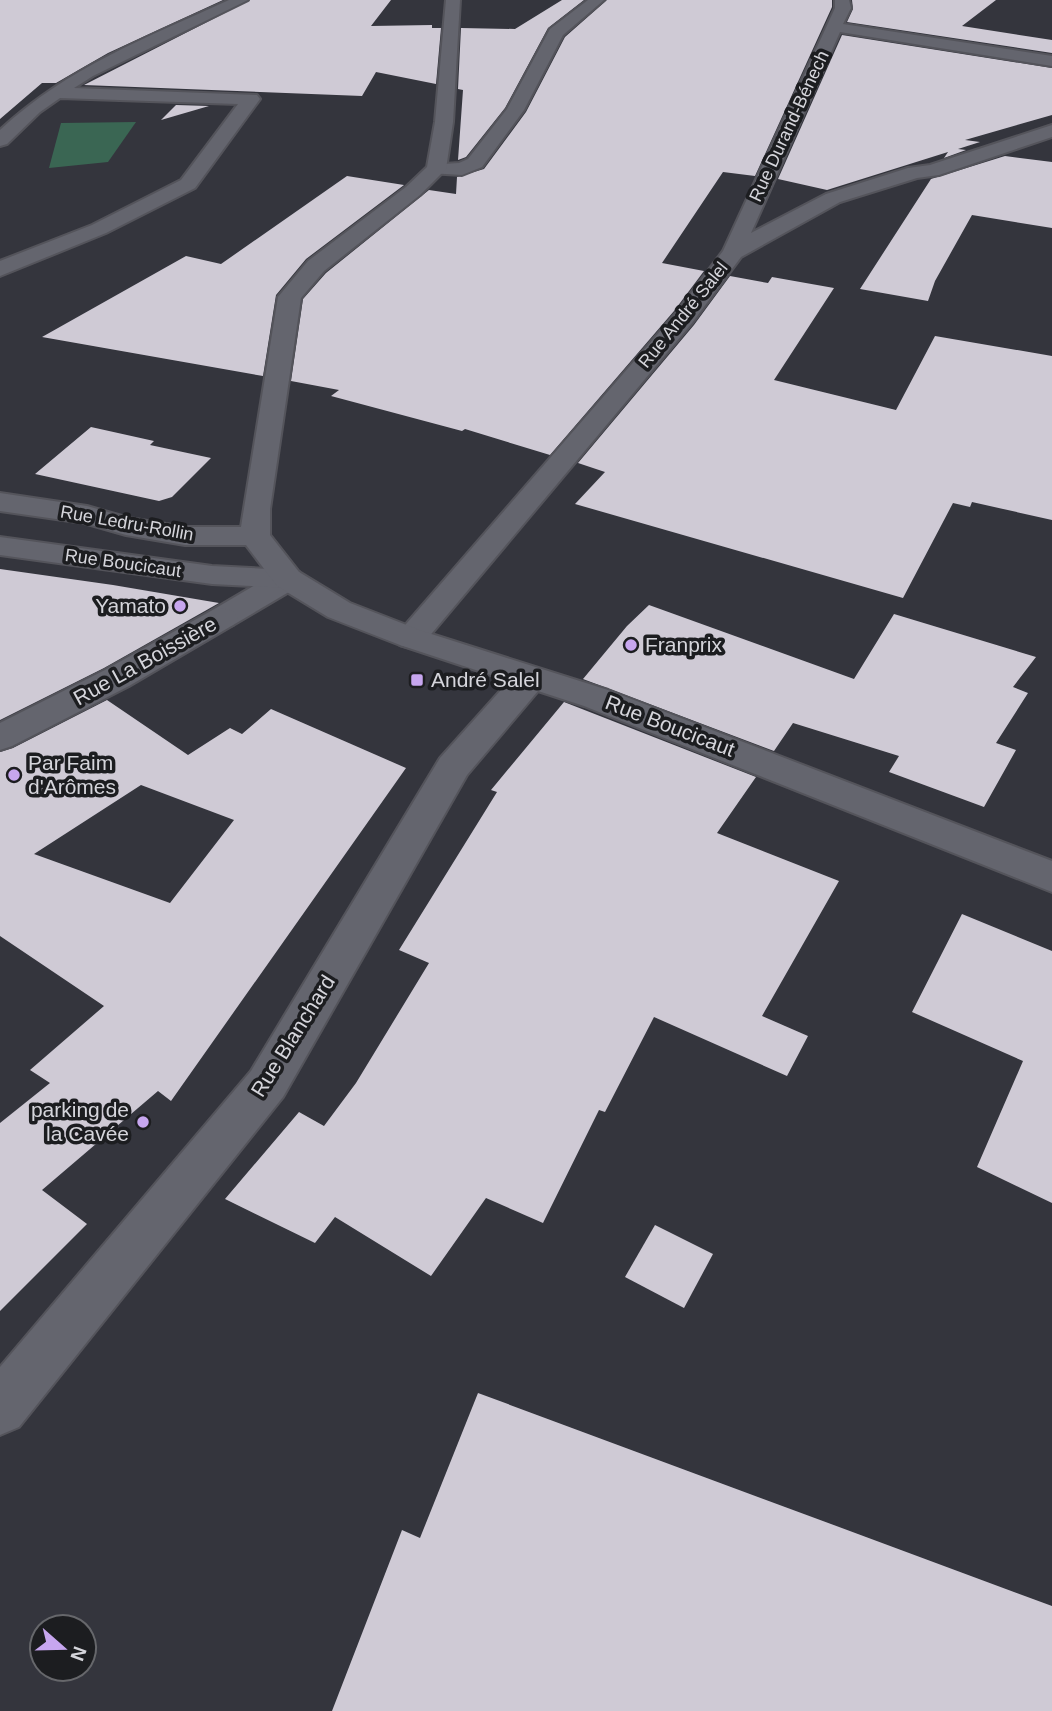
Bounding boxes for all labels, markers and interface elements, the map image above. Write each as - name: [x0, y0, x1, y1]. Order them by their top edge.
- street label: Rue Durand-Bénech: [745, 47, 833, 205]
- street label: Rue André Salel: [634, 258, 732, 372]
- street label: Rue Ledru-Rollin: [59, 501, 195, 545]
- street label: Rue Boucicaut: [64, 545, 182, 581]
- place label: Yamato: [95, 594, 166, 617]
- marker: Yamato: [172, 598, 188, 614]
- street label: Rue La Boissière: [69, 612, 220, 709]
- place label: Franprix: [645, 633, 723, 656]
- marker: Franprix: [623, 637, 639, 653]
- place label: André Salel: [431, 668, 540, 691]
- marker: André Salel: [409, 672, 425, 688]
- street label: Rue Boucicaut: [602, 690, 738, 761]
- place label: Par Faim d'Arômes: [28, 751, 116, 798]
- marker: Par Faim d'Arômes: [6, 767, 22, 783]
- street label: Rue Blanchard: [246, 971, 339, 1101]
- place label: parking de la Cavée: [31, 1098, 129, 1145]
- marker: parking de la Cavée: [135, 1114, 151, 1130]
- north arrow: [28, 1613, 98, 1683]
- text: N: [66, 1644, 91, 1664]

